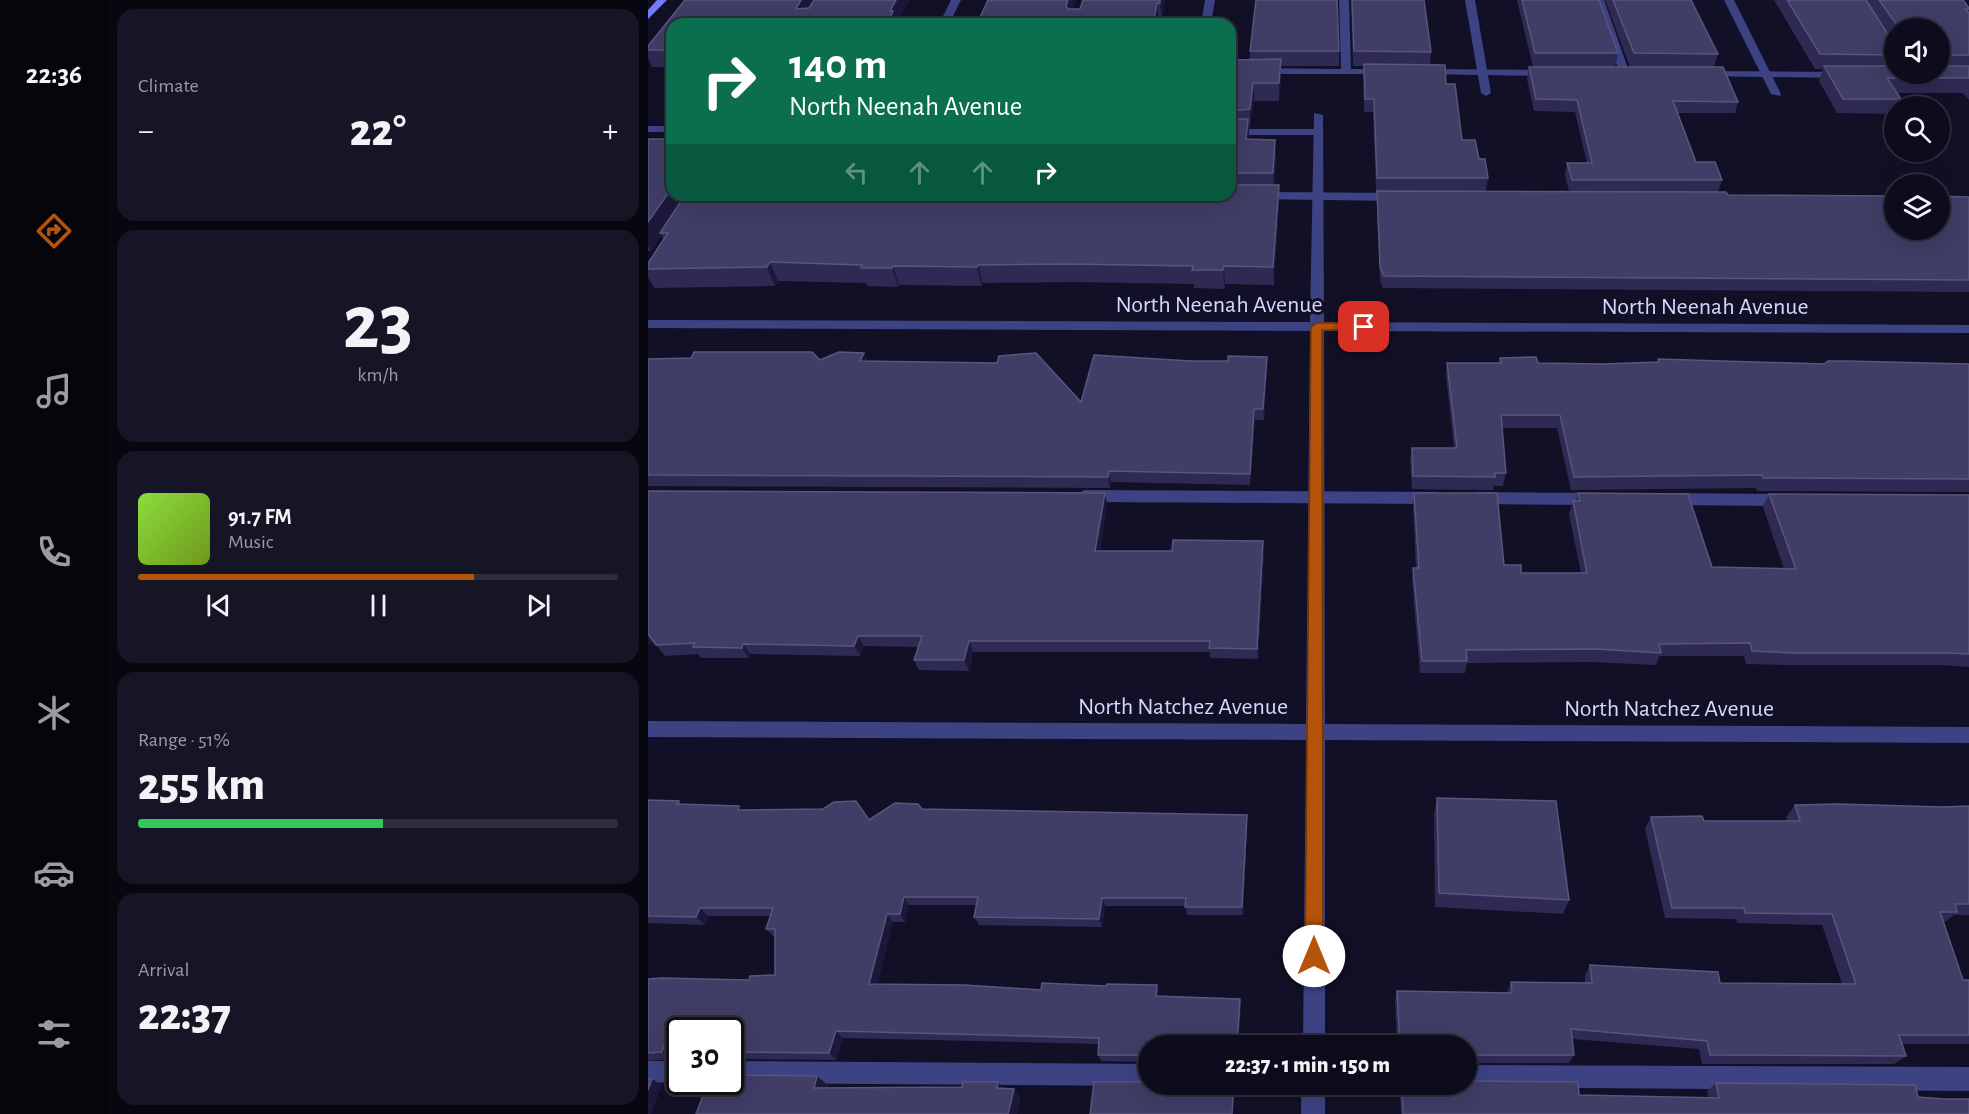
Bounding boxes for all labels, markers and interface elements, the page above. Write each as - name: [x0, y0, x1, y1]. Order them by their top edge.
- map controls: [1884, 18, 1950, 240]
- button: sound: [1884, 18, 1950, 84]
- icon: right: [690, 42, 768, 120]
- text: 140 m: [789, 44, 887, 86]
- text: 22:36: [26, 61, 82, 88]
- text: Climate: [138, 76, 199, 96]
- text: North Neenah Avenue: [789, 93, 1022, 120]
- button: search: [1884, 96, 1950, 162]
- text: 22°: [350, 109, 406, 154]
- text: −: [138, 115, 154, 148]
- text: +: [602, 115, 618, 148]
- icon: left: [840, 156, 873, 189]
- icon: ahead: [903, 156, 936, 189]
- icon: ahead: [966, 156, 999, 189]
- icon: right: [1029, 156, 1062, 189]
- button: layers: [1884, 174, 1950, 240]
- icon: directions: [33, 210, 75, 252]
- text: 23: [343, 285, 413, 363]
- street label: North Neenah Avenue: [1115, 293, 1323, 317]
- street label: North Neenah Avenue: [1601, 295, 1809, 319]
- pin: [1338, 301, 1389, 352]
- icon: arrive: [1347, 310, 1380, 343]
- text: km/h: [357, 365, 399, 385]
- icon: music: [33, 370, 75, 412]
- text: 91.7 FM: [228, 506, 292, 528]
- icon: phone: [33, 531, 75, 573]
- text: Music: [228, 532, 274, 552]
- icon: previous: [202, 589, 235, 622]
- icon: pause: [362, 589, 395, 622]
- icon: next: [522, 589, 555, 622]
- icon: climate: [33, 692, 75, 734]
- street label: North Natchez Avenue: [1078, 695, 1288, 719]
- street label: North Natchez Avenue: [1564, 697, 1774, 721]
- text: Range · 51%: [138, 730, 230, 750]
- text: 255 km: [138, 763, 265, 808]
- icon: car: [33, 852, 75, 894]
- position arrow: [1282, 924, 1346, 988]
- text: Arrival: [138, 960, 189, 980]
- text: 22:37: [138, 993, 231, 1038]
- icon: filters: [33, 1013, 75, 1055]
- speed limit sign: 30: [666, 1017, 744, 1095]
- text: 22:37 · 1 min · 150 m: [1225, 1054, 1390, 1076]

